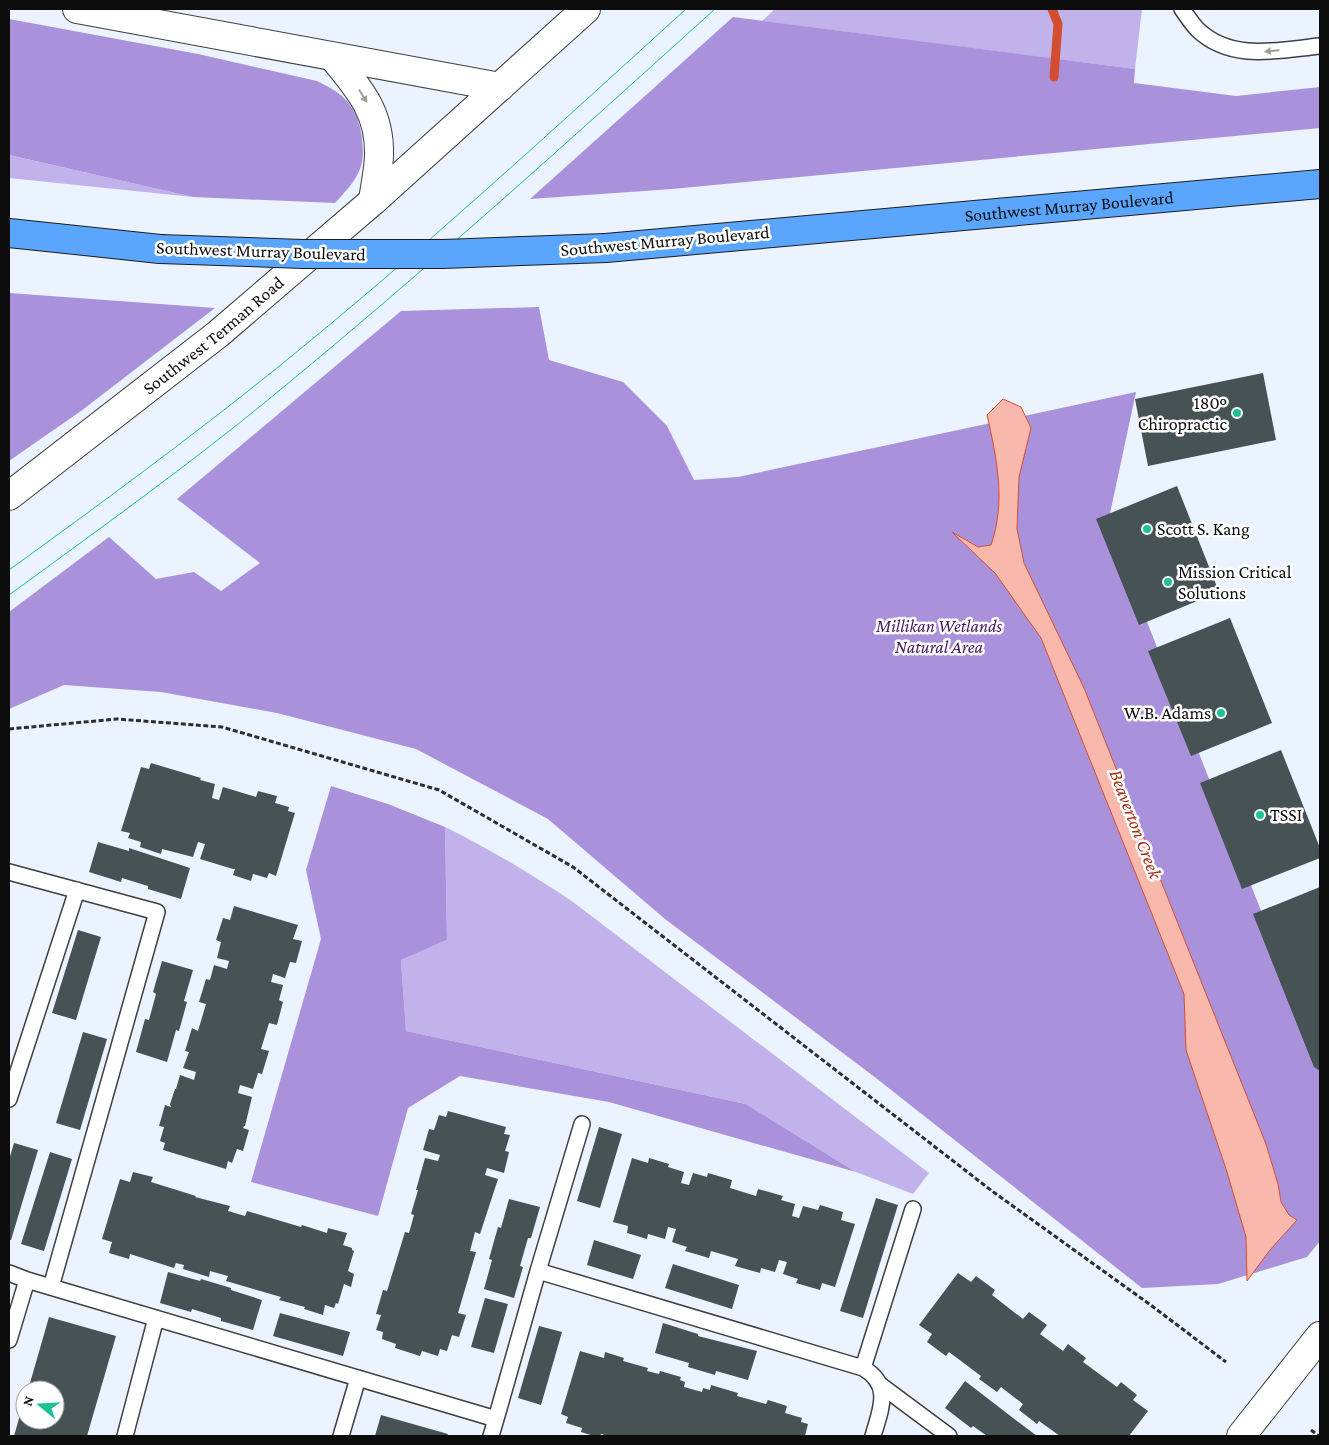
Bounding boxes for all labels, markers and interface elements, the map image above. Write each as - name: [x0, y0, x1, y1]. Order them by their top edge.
- one-way arrow: [1263, 47, 1279, 55]
- one-way arrow: [358, 89, 367, 102]
- street label: Southwest Murray Boulevard: [964, 187, 1175, 226]
- street label: Southwest Murray Boulevard: [560, 222, 771, 260]
- street label: Southwest Murray Boulevard: [156, 237, 367, 265]
- street label: Southwest Terman Road: [139, 272, 288, 398]
- place label: 180º Chiropractic: [1138, 393, 1228, 434]
- marker: 180º Chiropractic: [1231, 407, 1243, 419]
- place label: Scott S. Kang: [1157, 519, 1250, 539]
- marker: Scott S. Kang: [1141, 523, 1153, 535]
- place label: Mission Critical Solutions: [1178, 562, 1292, 603]
- marker: Mission Critical Solutions: [1162, 576, 1174, 588]
- park label: Millikan Wetlands Natural Area: [875, 616, 1002, 657]
- place label: W.B. Adams: [1124, 703, 1211, 723]
- marker: W.B. Adams: [1215, 707, 1227, 719]
- water label: Beaverton Creek: [1106, 766, 1167, 882]
- place label: TSSI: [1270, 805, 1302, 825]
- marker: TSSI: [1254, 809, 1266, 821]
- north arrow: [15, 1380, 65, 1430]
- text: N: [19, 1394, 37, 1408]

